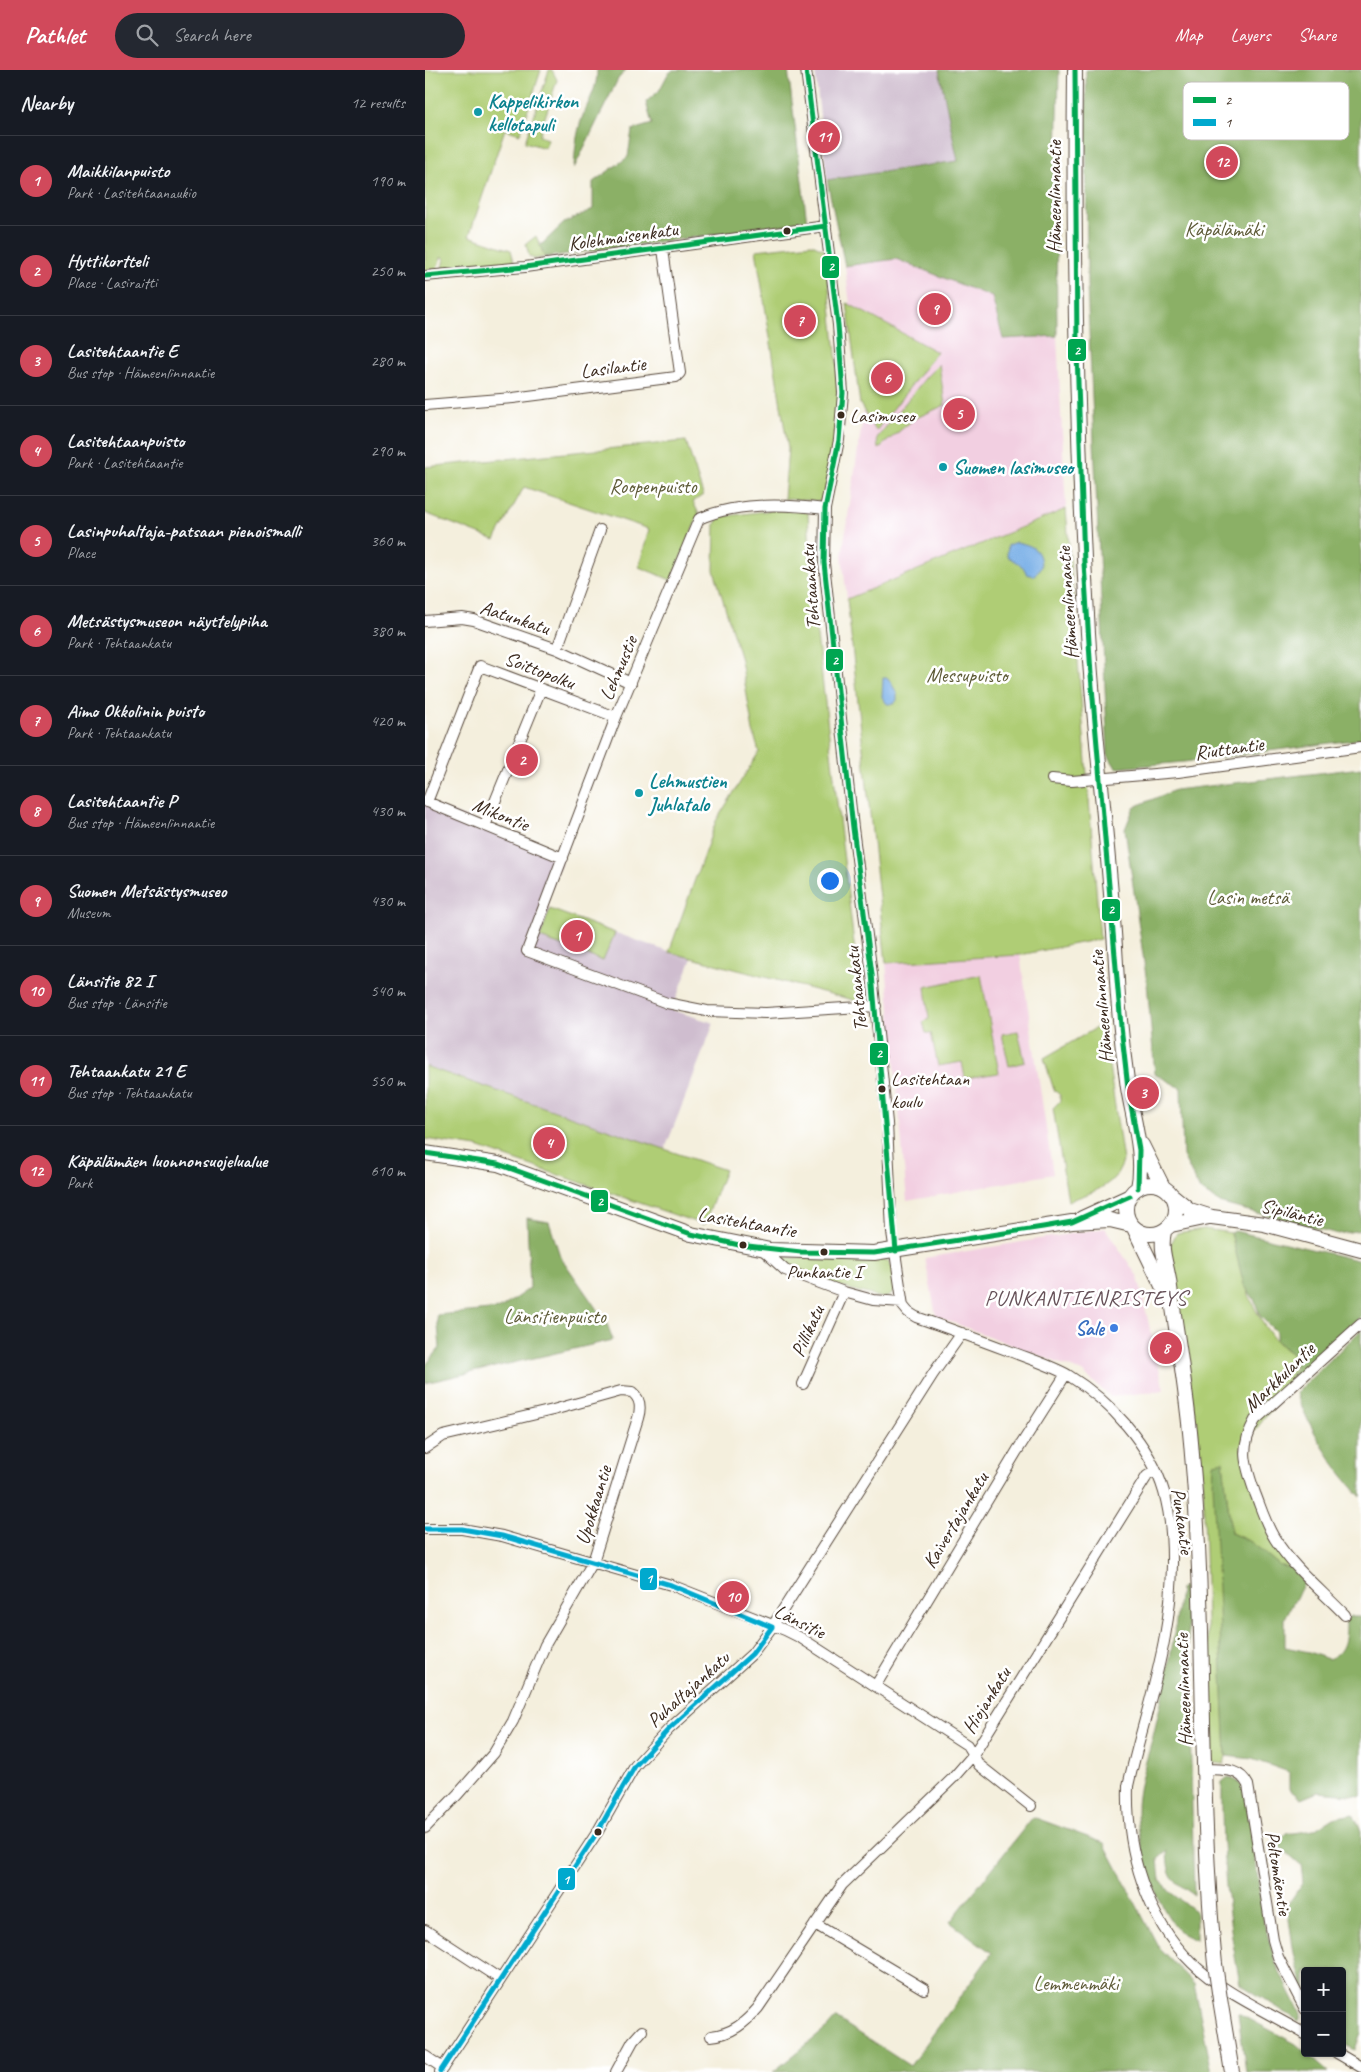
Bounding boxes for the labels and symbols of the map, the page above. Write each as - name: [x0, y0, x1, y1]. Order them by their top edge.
- legend: [1183, 82, 1349, 140]
- place label: Kappelikirkon kellotapuli: [488, 89, 579, 137]
- text: 2: [1225, 92, 1233, 109]
- marker: Kappelikirkon kellotapuli: [472, 106, 484, 118]
- text: 1: [1225, 114, 1232, 131]
- pin: 11: [808, 118, 840, 156]
- street label: Hämeenlinnantie: [1042, 139, 1067, 253]
- pin: 12: [1206, 143, 1238, 181]
- street label: Kolehmaisenkatu: [567, 216, 681, 257]
- park label: Käpälämäki: [1185, 217, 1265, 242]
- unlabelled marker: [782, 226, 792, 236]
- line badge: 2: [821, 255, 840, 279]
- text: 2: [828, 258, 836, 275]
- pin: 9: [919, 290, 951, 328]
- pin: 7: [784, 302, 816, 340]
- line badge: 2: [1067, 338, 1087, 362]
- text: 2: [1074, 342, 1082, 359]
- street label: Lasilantie: [579, 351, 649, 384]
- pin: 6: [871, 359, 903, 397]
- pin: 5: [943, 395, 975, 433]
- place label: Lasimuseo: [850, 404, 917, 428]
- marker: Lasimuseo: [836, 410, 846, 420]
- place label: Suomen lasimuseo: [953, 455, 1075, 480]
- marker: Suomen lasimuseo: [937, 461, 949, 473]
- park label: Roopenpuisto: [610, 474, 697, 499]
- street label: Tehtaankatu: [795, 542, 826, 630]
- street label: Hämeenlinnantie: [1051, 544, 1084, 660]
- street label: Aatunkatu: [477, 595, 554, 641]
- street label: Lehmustie: [594, 631, 644, 704]
- street label: Soittopolku: [501, 646, 580, 696]
- line badge: 2: [825, 648, 844, 672]
- text: 2: [832, 652, 840, 669]
- park label: Messupuisto: [926, 663, 1010, 688]
- street label: Riuttantie: [1193, 731, 1267, 766]
- pin: 2: [506, 741, 538, 779]
- place label: Lehmustien Juhlatalo: [647, 769, 728, 817]
- marker: Lehmustien Juhlatalo: [633, 787, 645, 799]
- street label: Mikontie: [469, 792, 534, 838]
- your location: [817, 868, 843, 894]
- park label: Lasin metsä: [1207, 885, 1290, 910]
- line badge: 2: [1101, 898, 1121, 922]
- text: 2: [1108, 901, 1116, 918]
- pin: 1: [561, 917, 593, 955]
- street label: Tehtaankatu: [839, 944, 873, 1033]
- street label: Hämeenlinnantie: [1084, 948, 1119, 1064]
- line badge: 2: [869, 1042, 889, 1066]
- text: 2: [876, 1045, 884, 1062]
- place label: Lasitehtaan koulu: [891, 1067, 970, 1114]
- pin: 3: [1127, 1074, 1159, 1112]
- marker: Lasitehtaan koulu: [877, 1084, 887, 1094]
- pin: 4: [533, 1124, 565, 1162]
- line badge: 2: [590, 1189, 609, 1213]
- text: 2: [597, 1193, 605, 1210]
- street label: Sipiläntie: [1258, 1193, 1327, 1233]
- street label: Lasitehtaantie: [696, 1202, 799, 1244]
- unlabelled marker: [738, 1240, 748, 1250]
- marker: Punkantie I: [819, 1247, 829, 1257]
- place label: Punkantie I: [786, 1260, 866, 1284]
- district label: PUNKANTIENRISTEYS: [984, 1284, 1191, 1312]
- street label: Pillikatu: [785, 1300, 830, 1361]
- park label: Länsitienpuisto: [504, 1304, 607, 1329]
- place label: Sale: [1075, 1316, 1105, 1341]
- marker: Sale: [1108, 1322, 1120, 1334]
- pin: 8: [1150, 1329, 1182, 1367]
- street label: Markkulantie: [1238, 1336, 1321, 1418]
- street label: Upokkaantie: [570, 1461, 618, 1548]
- street label: Kaivertajankatu: [917, 1466, 995, 1573]
- street label: Punkantie: [1166, 1487, 1200, 1557]
- line badge: 1: [639, 1567, 658, 1591]
- text: 1: [646, 1570, 654, 1587]
- pin: 10: [717, 1578, 749, 1616]
- street label: Länsitie: [770, 1598, 831, 1645]
- street label: Hämeenlinnantie: [1169, 1632, 1198, 1747]
- street label: Puhaltajankatu: [642, 1645, 736, 1733]
- street label: Hiojankatu: [956, 1661, 1017, 1738]
- unlabelled marker: [593, 1827, 603, 1837]
- street label: Peltomäentie: [1260, 1829, 1298, 1918]
- line badge: 1: [557, 1867, 576, 1891]
- text: 1: [563, 1871, 571, 1888]
- park label: Lemmenmäki: [1033, 1971, 1121, 1996]

